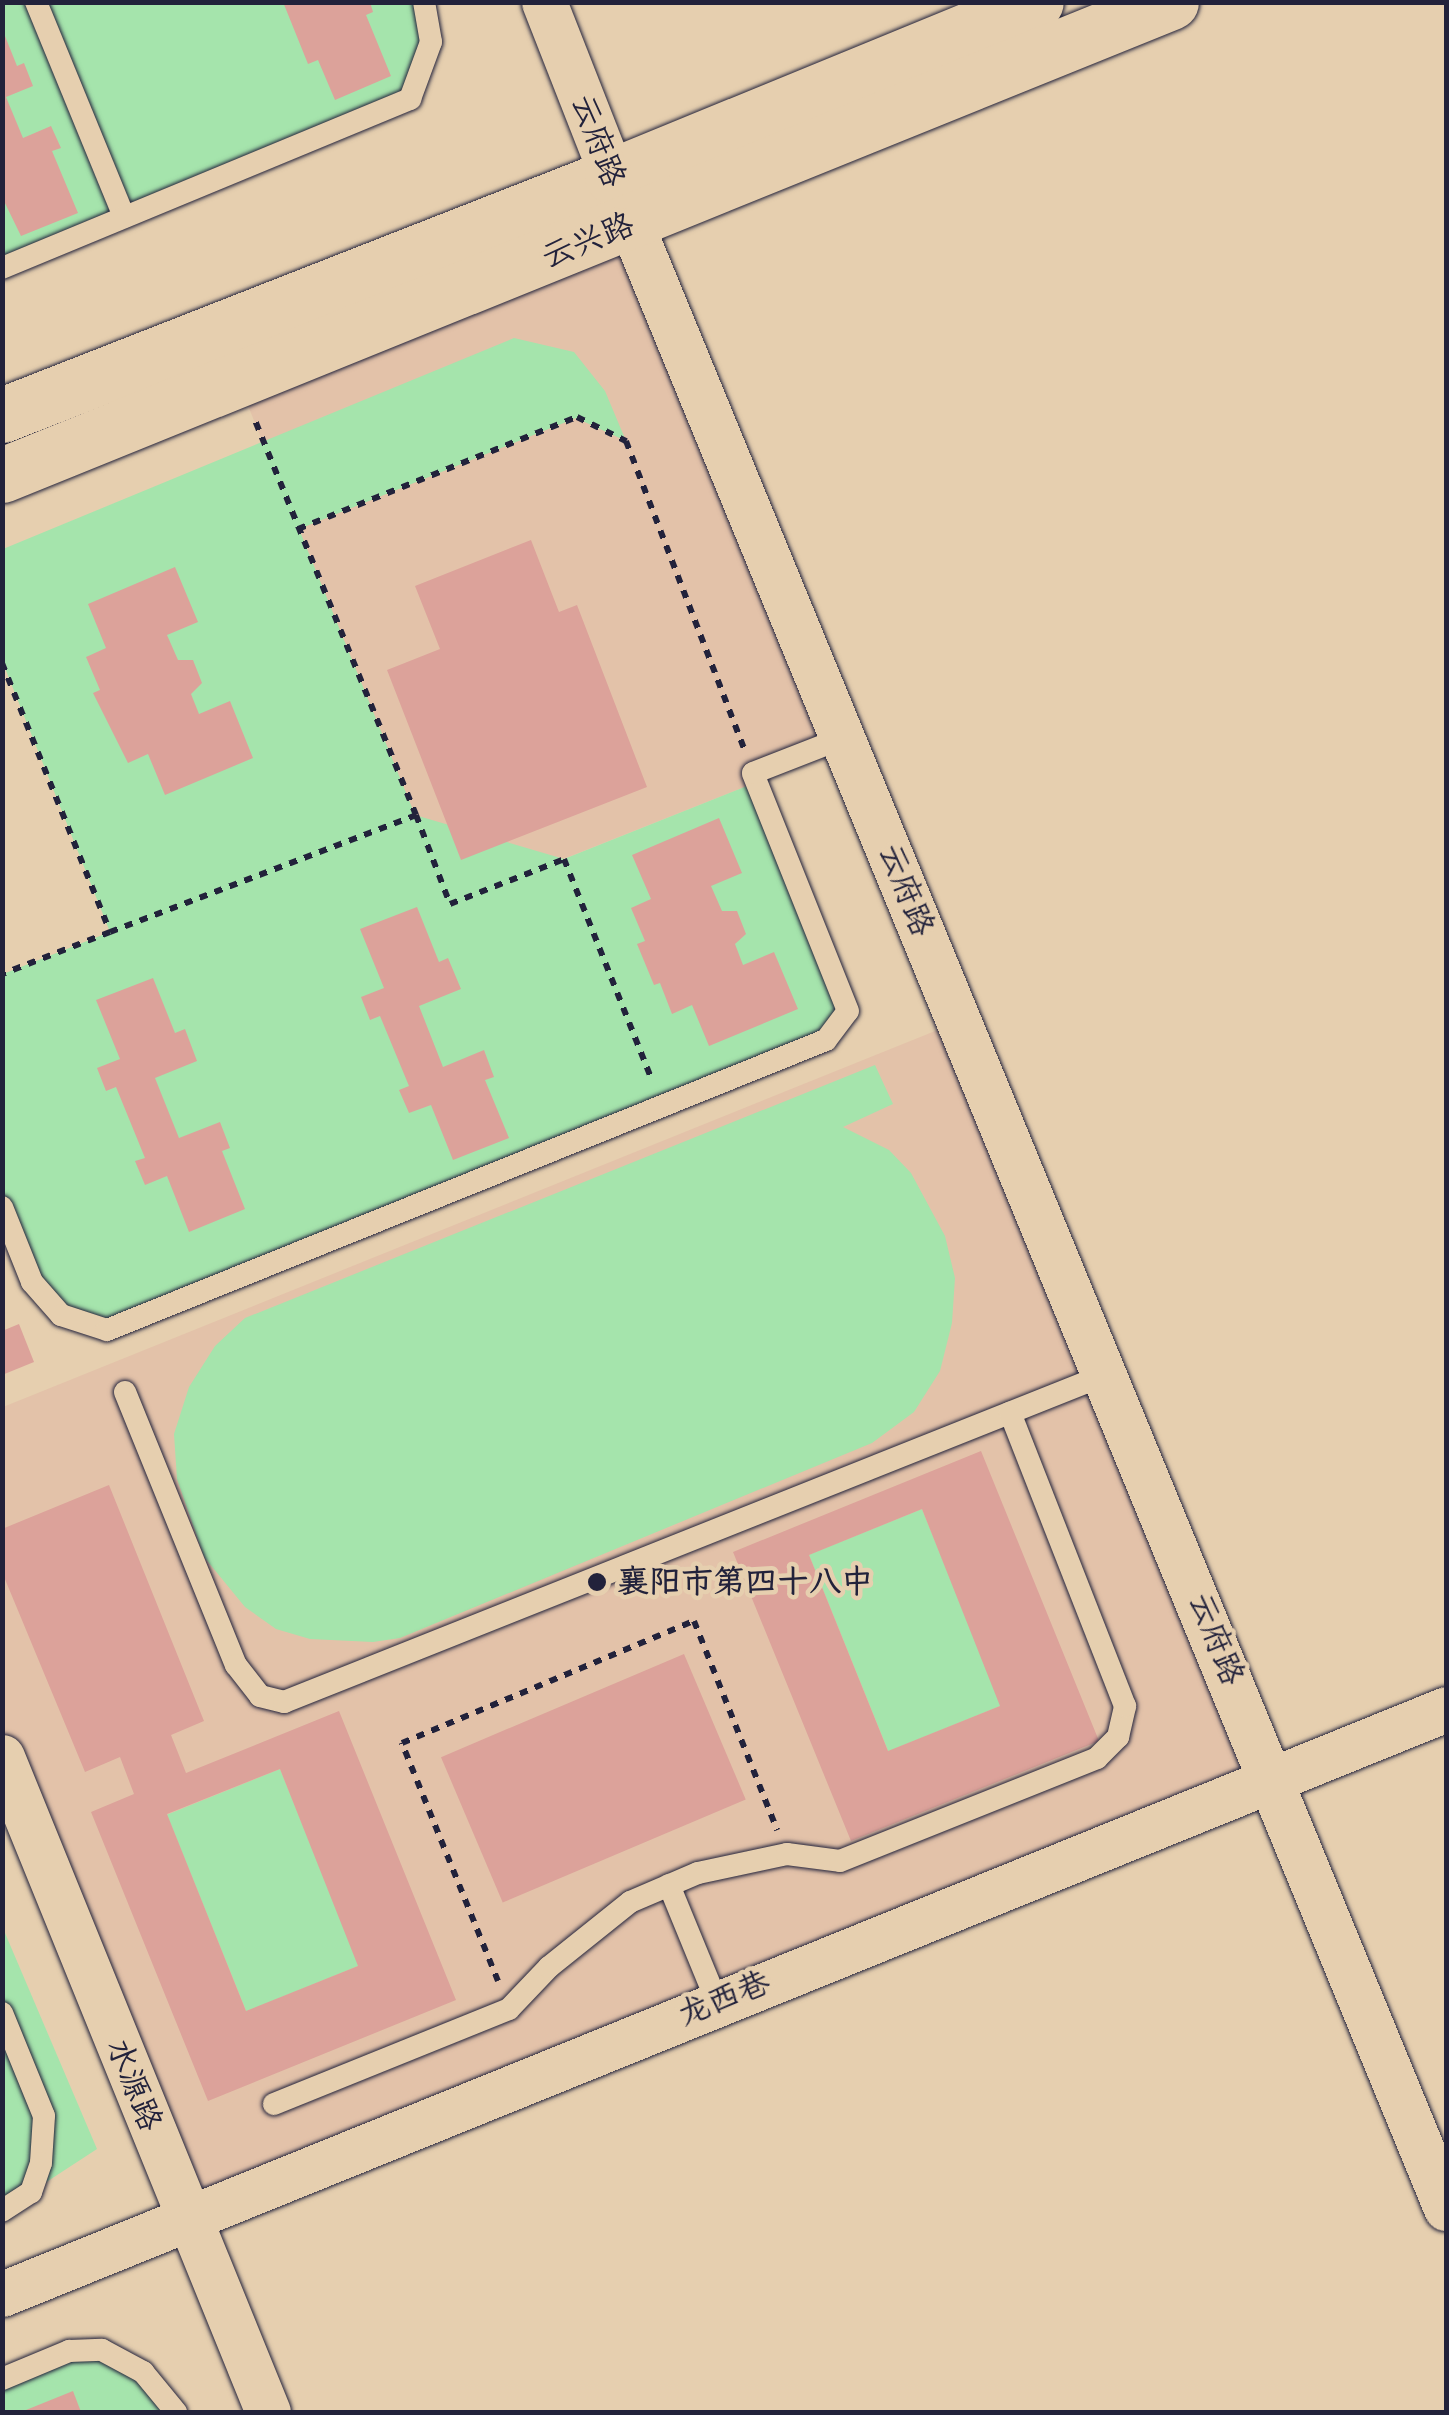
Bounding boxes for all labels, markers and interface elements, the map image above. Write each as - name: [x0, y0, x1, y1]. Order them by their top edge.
- street label: 云府路: [563, 89, 633, 193]
- street label: 云兴路: [536, 205, 640, 277]
- street label: 云府路: [870, 838, 942, 942]
- place label: 襄阳市第四十八中: [617, 1563, 873, 1601]
- marker: 襄阳市第四十八中: [586, 1571, 608, 1593]
- street label: 云府路: [1180, 1587, 1252, 1691]
- street label: 龙西巷: [672, 1963, 776, 2035]
- street label: 水源路: [98, 2033, 170, 2137]

